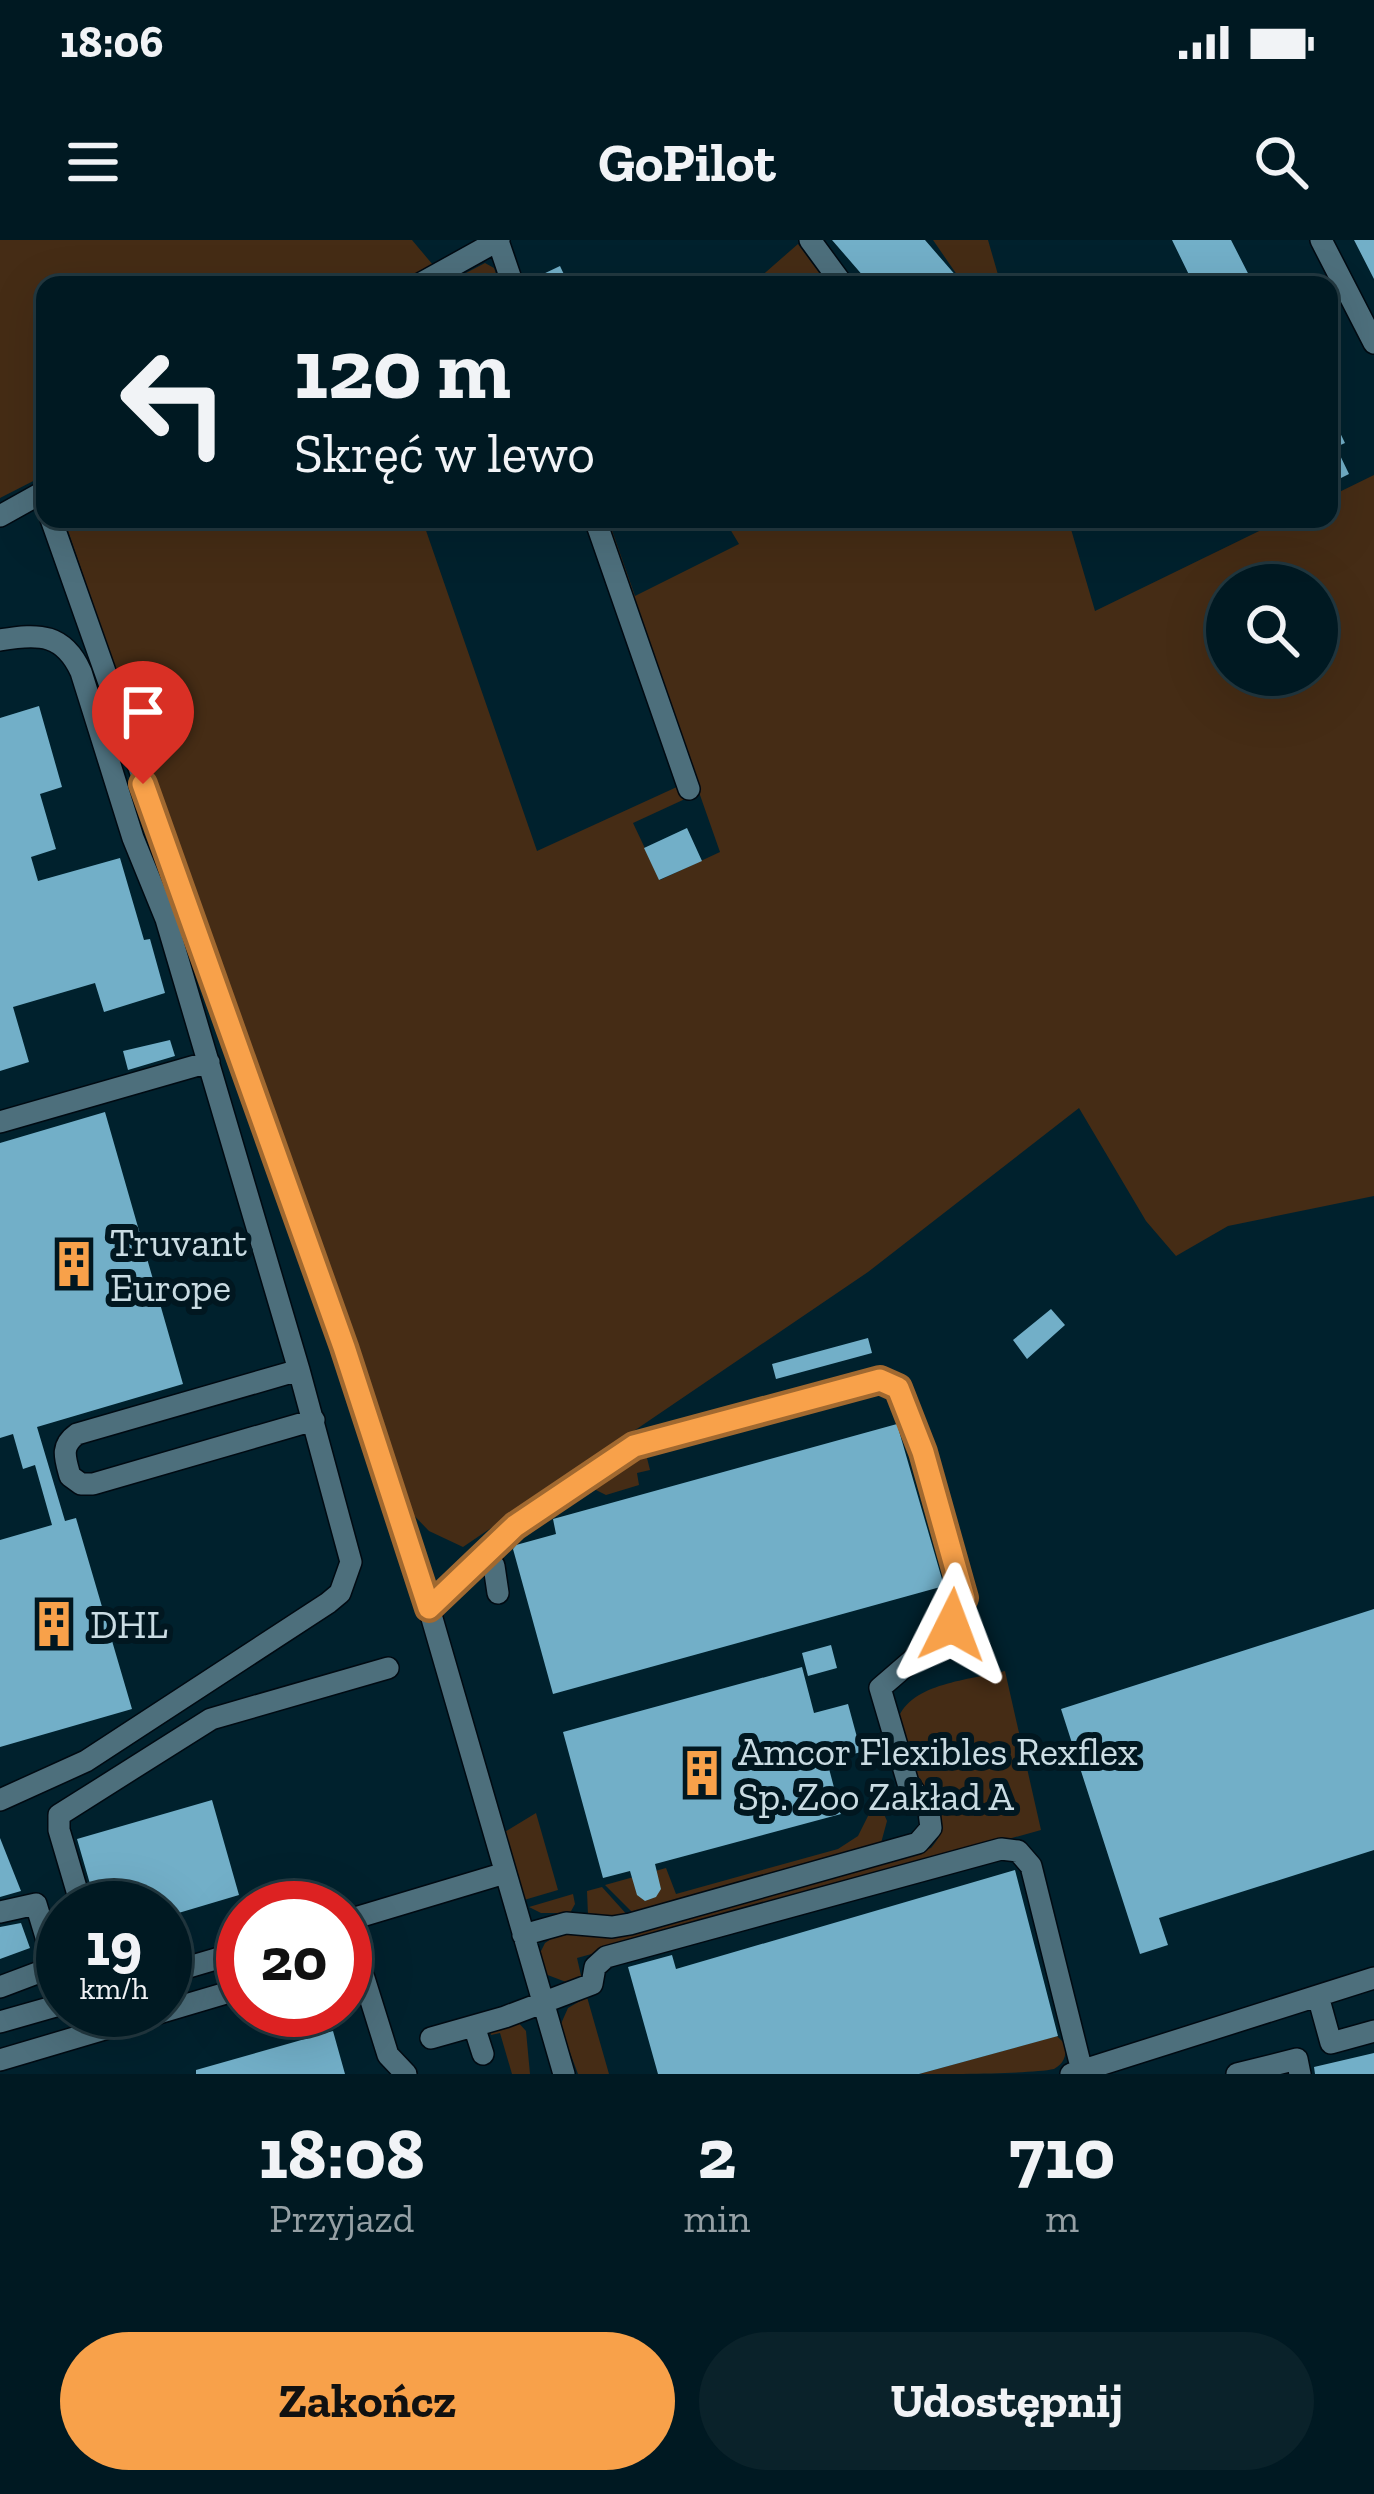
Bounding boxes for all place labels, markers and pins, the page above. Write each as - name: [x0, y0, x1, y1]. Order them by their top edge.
- pin: [92, 661, 194, 784]
- place label: Truvant Europe: [110, 1219, 247, 1311]
- building icon: Truvant Europe: [49, 1239, 99, 1289]
- building icon: DHL: [29, 1599, 79, 1649]
- place label: DHL: [90, 1601, 168, 1648]
- place label: Amcor Flexibles Rexflex Sp. Zoo Zakład A: [738, 1728, 1138, 1820]
- building icon: Amcor Flexibles Rexflex Sp. Zoo Zakład A: [677, 1748, 727, 1798]

